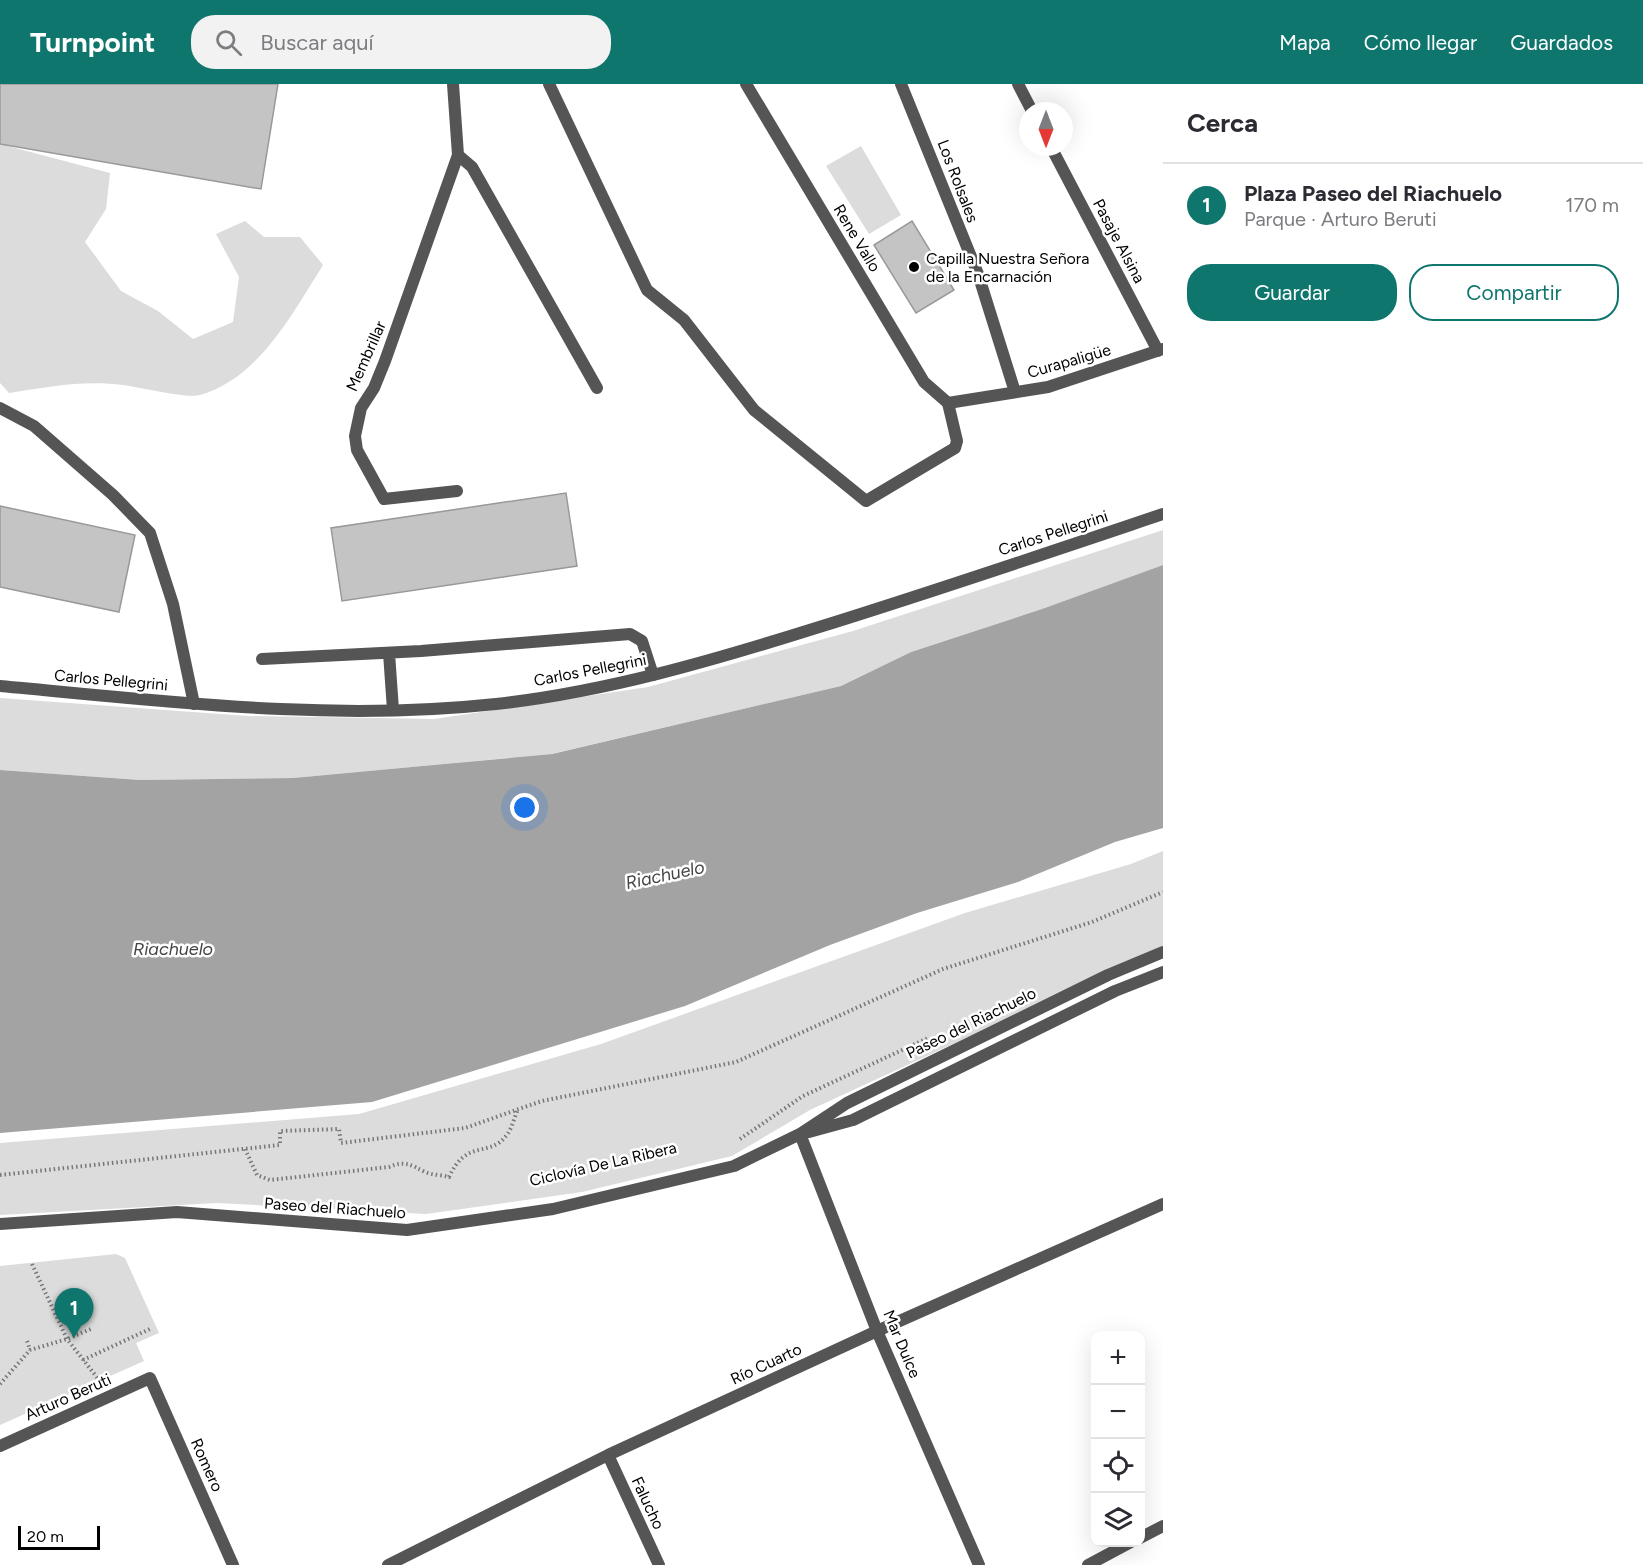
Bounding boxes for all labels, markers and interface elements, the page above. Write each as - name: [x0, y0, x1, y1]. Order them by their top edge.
- search box: [191, 15, 611, 69]
- text: Turnpoint: [30, 25, 155, 59]
- icon: search: [212, 26, 245, 59]
- text: Buscar aquí: [260, 29, 374, 56]
- text: Mapa: [1279, 30, 1331, 55]
- text: Cómo llegar: [1364, 30, 1477, 55]
- text: Guardados: [1510, 30, 1613, 55]
- north arrow: [1019, 102, 1073, 156]
- text: Cerca: [1187, 107, 1258, 139]
- street label: Los Rolsales: [934, 137, 982, 225]
- text: Plaza Paseo del Riachuelo: [1244, 180, 1502, 207]
- text: 1: [1202, 193, 1211, 217]
- text: 170 m: [1565, 193, 1619, 217]
- street label: Pasaje Alsina: [1089, 196, 1149, 286]
- street label: Rene Vallo: [829, 201, 885, 275]
- text: Parque · Arturo Beruti: [1244, 207, 1437, 231]
- place label: Capilla Nuestra Señora de la Encarnación: [926, 249, 1089, 286]
- marker: Capilla Nuestra Señora de la Encarnación: [907, 260, 921, 274]
- button: Guardar: [1187, 264, 1397, 321]
- button: Compartir: [1409, 264, 1619, 321]
- street label: Membrillar: [342, 317, 390, 394]
- street label: Curapaligüe: [1025, 340, 1113, 382]
- street label: Carlos Pellegrini: [996, 506, 1110, 560]
- street label: Carlos Pellegrini: [532, 650, 648, 690]
- street label: Carlos Pellegrini: [53, 666, 169, 694]
- your location: [510, 793, 539, 822]
- water label: Riachuelo: [623, 856, 707, 894]
- water label: Riachuelo: [133, 938, 213, 960]
- street label: Paseo del Riachuelo: [903, 983, 1039, 1063]
- street label: Ciclovía De La Ribera: [528, 1138, 678, 1190]
- street label: Paseo del Riachuelo: [263, 1194, 407, 1222]
- pin: 1: [54, 1288, 94, 1338]
- street label: Mar Dulce: [879, 1307, 925, 1381]
- map controls: [1091, 1331, 1145, 1547]
- button: +: [1091, 1331, 1145, 1385]
- street label: Río Cuarto: [727, 1339, 805, 1389]
- street label: Arturo Beruti: [22, 1370, 114, 1424]
- button: −: [1091, 1385, 1145, 1439]
- street label: Romero: [187, 1435, 227, 1495]
- button: locate: [1091, 1439, 1145, 1493]
- street label: Falucho: [628, 1474, 668, 1532]
- button: layers: [1091, 1493, 1145, 1547]
- scale bar: [18, 1523, 100, 1550]
- text: 20 m: [27, 1527, 64, 1546]

